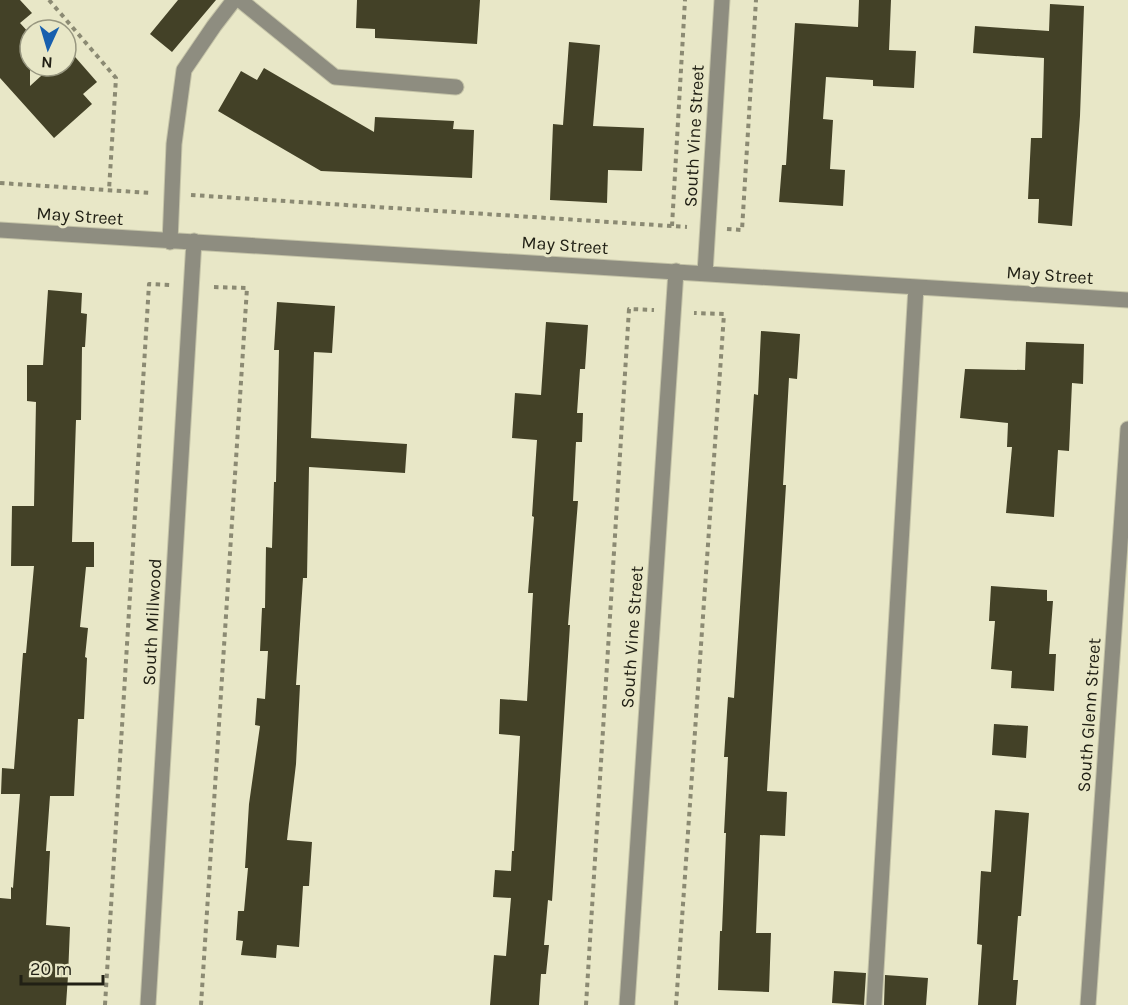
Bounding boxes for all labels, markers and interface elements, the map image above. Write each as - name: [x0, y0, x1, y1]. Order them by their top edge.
- north arrow: [18, 18, 78, 78]
- text: N: [41, 53, 53, 72]
- street label: South Vine Street: [679, 64, 709, 208]
- street label: May Street: [36, 202, 124, 230]
- street label: May Street: [521, 231, 609, 259]
- street label: May Street: [1006, 261, 1094, 289]
- street label: South Millwood: [138, 558, 166, 686]
- street label: South Vine Street: [616, 565, 648, 709]
- street label: South Glenn Street: [1073, 637, 1105, 793]
- scale bar: [21, 948, 104, 986]
- text: 20 m: [30, 958, 72, 980]

